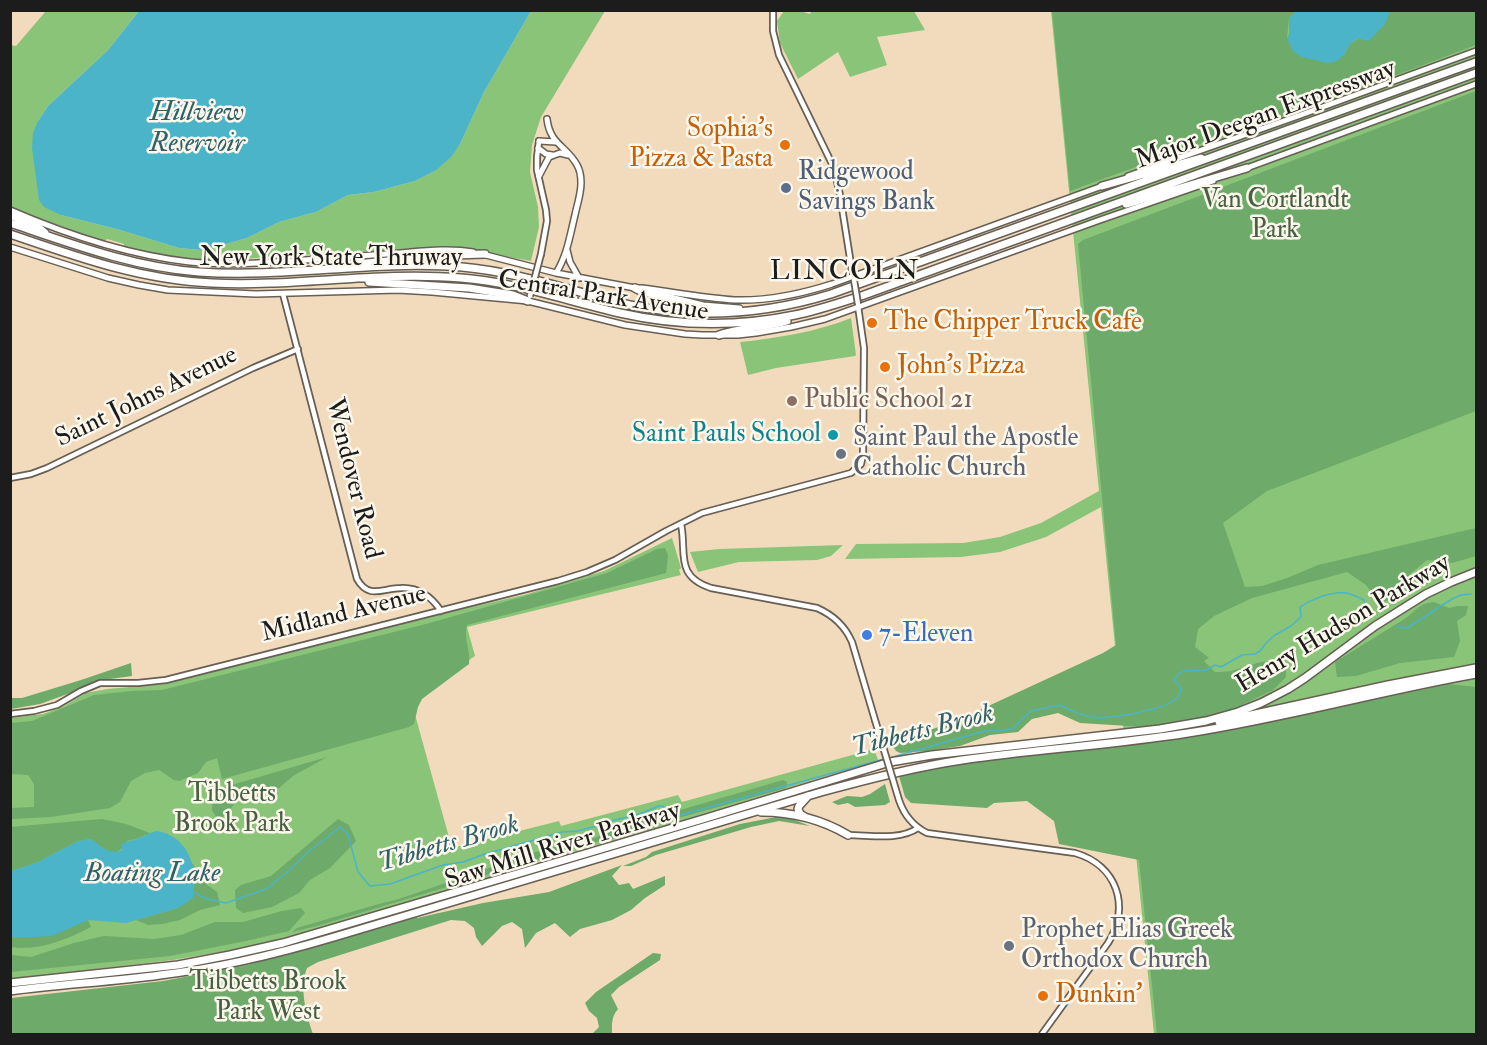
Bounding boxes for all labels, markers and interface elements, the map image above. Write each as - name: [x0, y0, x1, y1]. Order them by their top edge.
- street label: Major Deegan Expressway: [1132, 54, 1400, 178]
- water label: Hillview Reservoir: [150, 98, 244, 161]
- place label: Sophia's Pizza & Pasta: [629, 114, 773, 176]
- marker: Sophia's Pizza & Pasta: [778, 138, 792, 152]
- place label: Ridgewood Savings Bank: [798, 157, 935, 218]
- marker: Ridgewood Savings Bank: [779, 181, 793, 195]
- park label: Van Cortlandt Park: [1201, 185, 1349, 246]
- street label: New York State Thruway: [200, 243, 462, 275]
- district label: LINCOLN: [770, 257, 920, 289]
- street label: Central Park Avenue: [496, 265, 710, 329]
- place label: The Chipper Truck Cafe: [884, 307, 1142, 339]
- marker: The Chipper Truck Cafe: [865, 316, 879, 330]
- street label: Saint Johns Avenue: [51, 341, 243, 455]
- place label: John's Pizza: [897, 351, 1025, 383]
- marker: John's Pizza: [878, 360, 892, 374]
- place label: Public School 21: [804, 385, 973, 417]
- marker: Public School 21: [785, 394, 799, 408]
- street label: Wendover Road: [317, 395, 387, 563]
- place label: Saint Pauls School: [632, 419, 821, 451]
- place label: Saint Paul the Apostle Catholic Church: [853, 423, 1078, 484]
- marker: Saint Pauls School: [826, 428, 840, 442]
- marker: Saint Paul the Apostle Catholic Church: [834, 447, 848, 461]
- street label: Henry Hudson Parkway: [1231, 549, 1457, 701]
- street label: Midland Avenue: [258, 579, 430, 651]
- place label: 7-Eleven: [879, 619, 973, 651]
- marker: 7-Eleven: [860, 628, 874, 642]
- water label: Tibbetts Brook: [849, 699, 997, 765]
- park label: Tibbetts Brook Park: [174, 779, 290, 840]
- street label: Saw Mill River Parkway: [441, 796, 685, 898]
- water label: Tibbetts Brook: [375, 809, 523, 881]
- water label: Boating Lake: [84, 859, 220, 891]
- place label: Prophet Elias Greek Orthodox Church: [1021, 915, 1233, 976]
- marker: Prophet Elias Greek Orthodox Church: [1002, 939, 1016, 953]
- park label: Tibbetts Brook Park West: [189, 967, 347, 1028]
- place label: Dunkin': [1055, 980, 1142, 1012]
- marker: Dunkin': [1036, 989, 1050, 1003]

